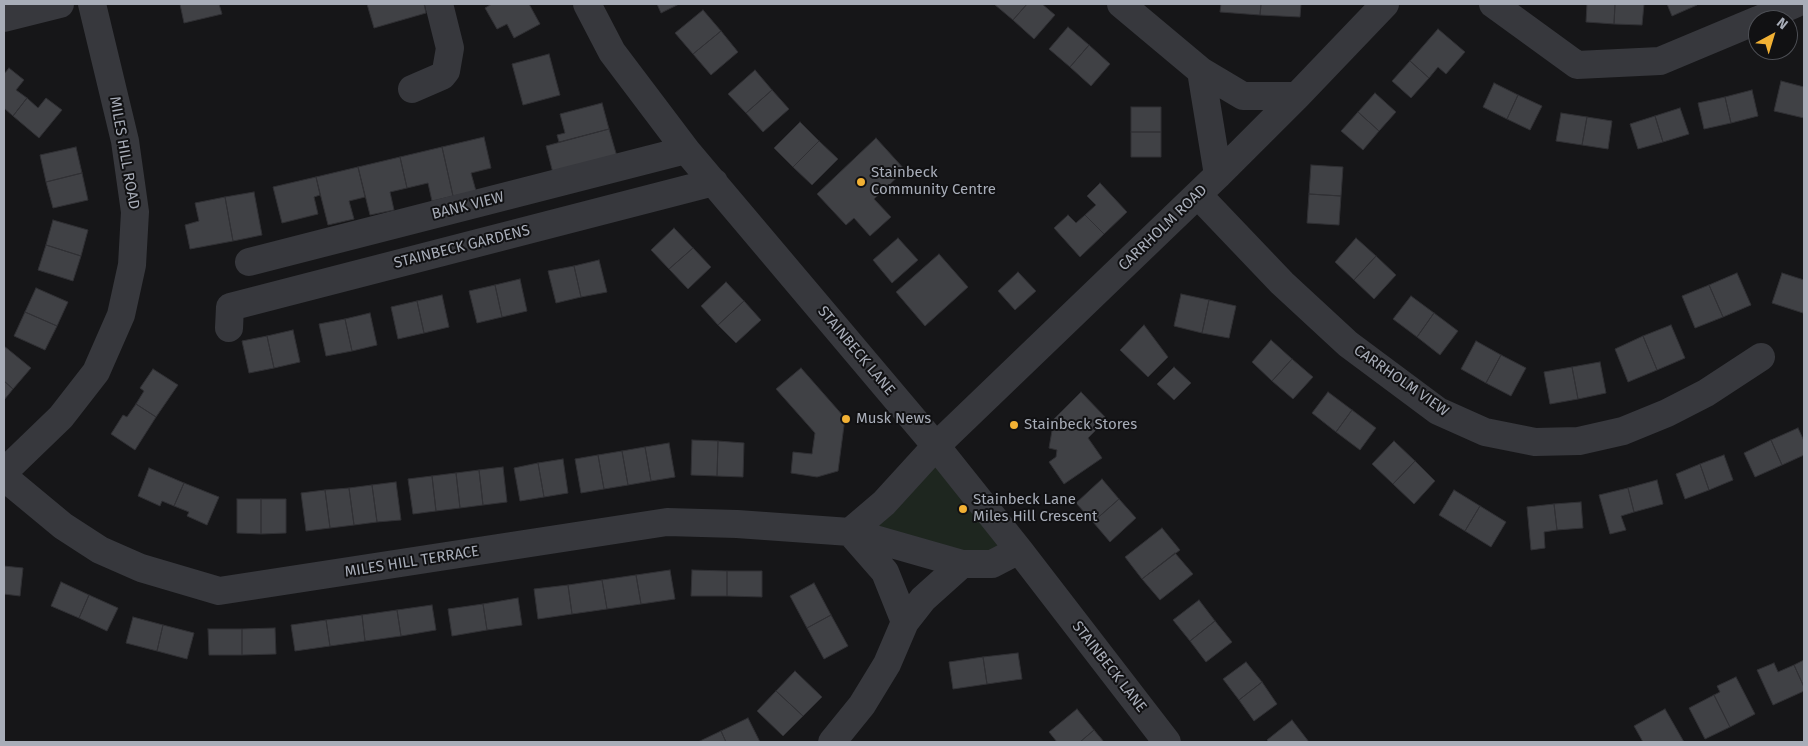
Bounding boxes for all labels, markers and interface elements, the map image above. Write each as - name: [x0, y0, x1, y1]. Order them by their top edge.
- north arrow: [1748, 10, 1798, 60]
- text: N: [1773, 14, 1791, 33]
- street label: MILES HILL ROAD: [105, 95, 143, 211]
- place label: Stainbeck Community Centre: [871, 164, 996, 199]
- marker: Stainbeck Community Centre: [855, 176, 867, 188]
- street label: CARRHOLM ROAD: [1115, 181, 1211, 275]
- street label: BANK VIEW: [430, 188, 506, 224]
- street label: STAINBECK GARDENS: [392, 221, 532, 273]
- street label: STAINBECK LANE: [814, 303, 898, 399]
- street label: CARRHOLM VIEW: [1350, 342, 1452, 420]
- place label: Musk News: [856, 410, 931, 428]
- marker: Musk News: [840, 413, 852, 425]
- place label: Stainbeck Stores: [1024, 416, 1137, 434]
- marker: Stainbeck Stores: [1008, 419, 1020, 431]
- place label: Stainbeck Lane Miles Hill Crescent: [973, 491, 1098, 526]
- marker: Stainbeck Lane Miles Hill Crescent: [957, 503, 969, 515]
- street label: MILES HILL TERRACE: [343, 542, 481, 582]
- street label: STAINBECK LANE: [1068, 618, 1150, 716]

